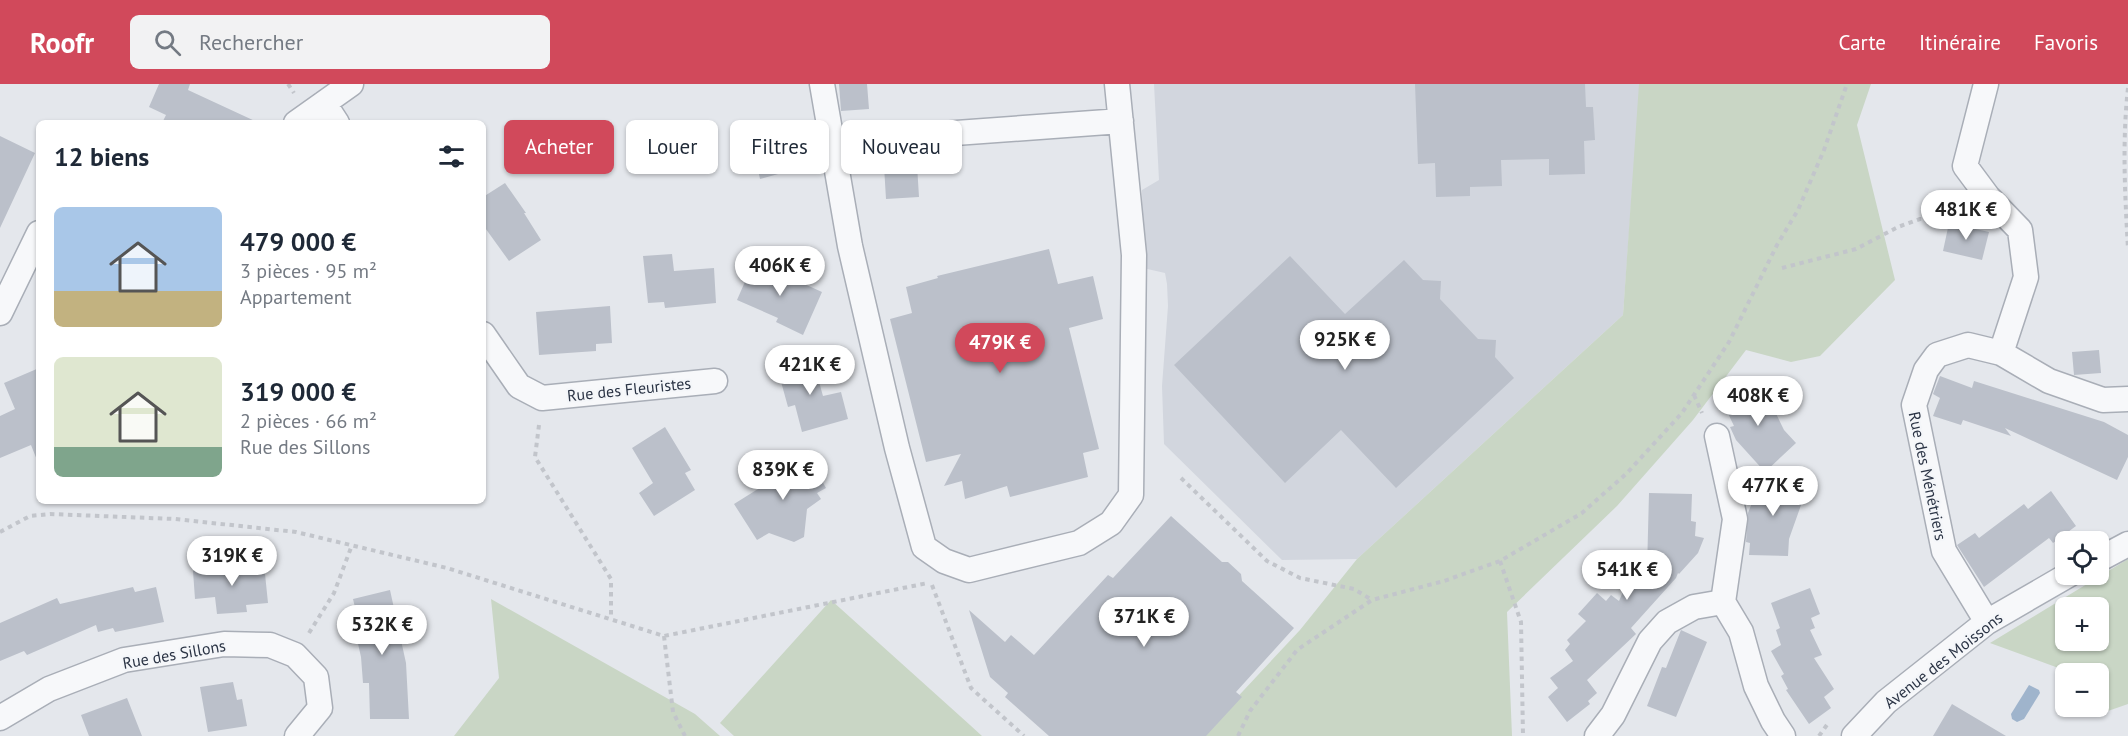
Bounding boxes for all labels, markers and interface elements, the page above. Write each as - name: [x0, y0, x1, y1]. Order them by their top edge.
- search box: [130, 15, 550, 69]
- text: Roofr: [30, 24, 94, 61]
- icon: search: [151, 26, 184, 59]
- text: Rechercher: [199, 28, 303, 56]
- text: Carte: [1839, 29, 1886, 56]
- text: Itinéraire: [1919, 29, 2001, 56]
- text: Favoris: [2034, 29, 2098, 56]
- chip: Acheter: [504, 120, 614, 174]
- chip: Louer: [626, 120, 718, 174]
- chip: Filtres: [730, 120, 829, 174]
- chip: Nouveau: [841, 120, 962, 174]
- text: 12 biens: [54, 140, 149, 173]
- icon: filters: [435, 140, 468, 173]
- pin: 481K €: [1917, 190, 2015, 241]
- text: 481K €: [1935, 196, 1997, 222]
- text: 479 000 €: [240, 225, 356, 258]
- icon: home: [102, 231, 174, 303]
- pin: 406K €: [731, 246, 829, 297]
- text: 406K €: [749, 252, 811, 278]
- text: 3 pièces · 95 m²: [240, 258, 377, 284]
- text: Appartement: [240, 284, 352, 310]
- pin: 925K €: [1296, 320, 1394, 371]
- pin: 479K €: [951, 323, 1049, 374]
- text: 925K €: [1314, 326, 1376, 352]
- text: 479K €: [969, 329, 1031, 355]
- pin: 421K €: [761, 345, 859, 396]
- text: 421K €: [779, 351, 841, 377]
- street label: Rue des Fleuristes: [566, 373, 692, 405]
- text: 319 000 €: [240, 375, 356, 408]
- pin: 408K €: [1709, 376, 1807, 427]
- icon: home: [102, 381, 174, 453]
- text: 408K €: [1727, 382, 1789, 408]
- text: 2 pièces · 66 m²: [240, 408, 377, 434]
- street label: Rue des Ménétriers: [1905, 410, 1951, 543]
- text: Rue des Sillons: [240, 434, 370, 460]
- pin: 839K €: [734, 450, 832, 501]
- text: 839K €: [752, 456, 814, 482]
- pin: 477K €: [1724, 466, 1822, 517]
- text: 477K €: [1742, 472, 1804, 498]
- map controls: [2055, 531, 2109, 717]
- button: locate: [2055, 531, 2109, 585]
- pin: 319K €: [183, 536, 281, 587]
- text: 319K €: [201, 542, 263, 568]
- pin: 541K €: [1578, 550, 1676, 601]
- text: 541K €: [1596, 556, 1658, 582]
- pin: 371K €: [1095, 597, 1193, 648]
- button: +: [2055, 597, 2109, 651]
- text: 371K €: [1113, 603, 1175, 629]
- pin: 532K €: [333, 605, 431, 656]
- street label: Avenue des Moissons: [1880, 607, 2007, 713]
- text: 532K €: [351, 611, 413, 637]
- street label: Rue des Sillons: [121, 635, 227, 673]
- button: −: [2055, 663, 2109, 717]

